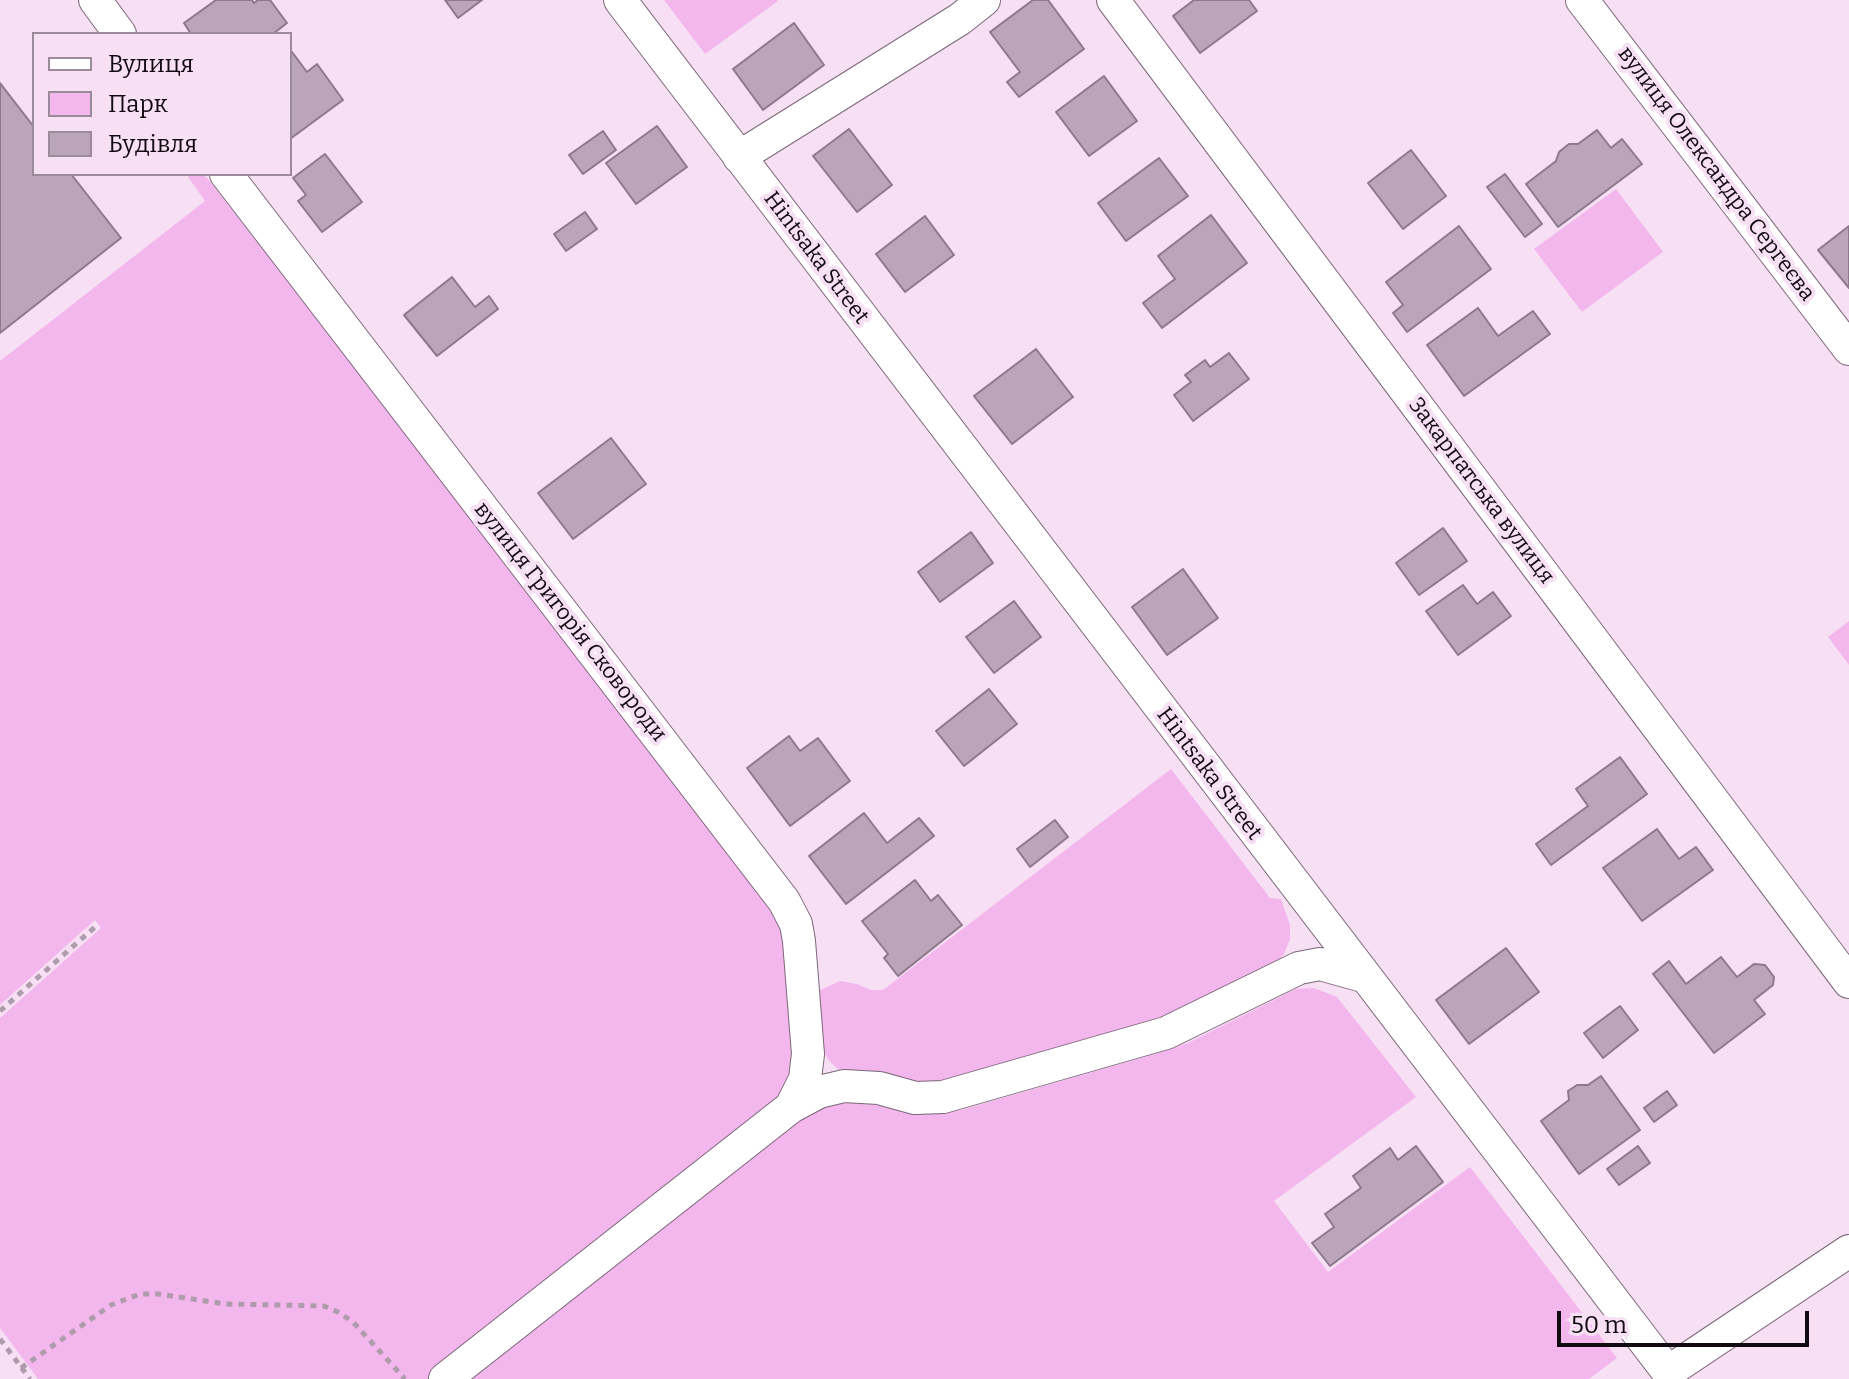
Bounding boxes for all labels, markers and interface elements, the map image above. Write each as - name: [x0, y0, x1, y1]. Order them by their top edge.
- legend: [32, 32, 292, 176]
- street label: вулиця Олександра Сергеєва: [1612, 42, 1820, 306]
- text: Вулиця: [108, 50, 194, 78]
- text: Парк: [108, 90, 168, 118]
- text: Будівля: [108, 130, 198, 158]
- street label: Hintsaka Street: [758, 187, 874, 329]
- street label: Закарпатська вулиця: [1402, 393, 1560, 589]
- street label: вулиця Григорія Сковороди: [468, 497, 672, 747]
- street label: Hintsaka Street: [1151, 703, 1267, 845]
- scale bar: [1561, 1295, 1813, 1345]
- text: 50 m: [1571, 1311, 1627, 1339]

